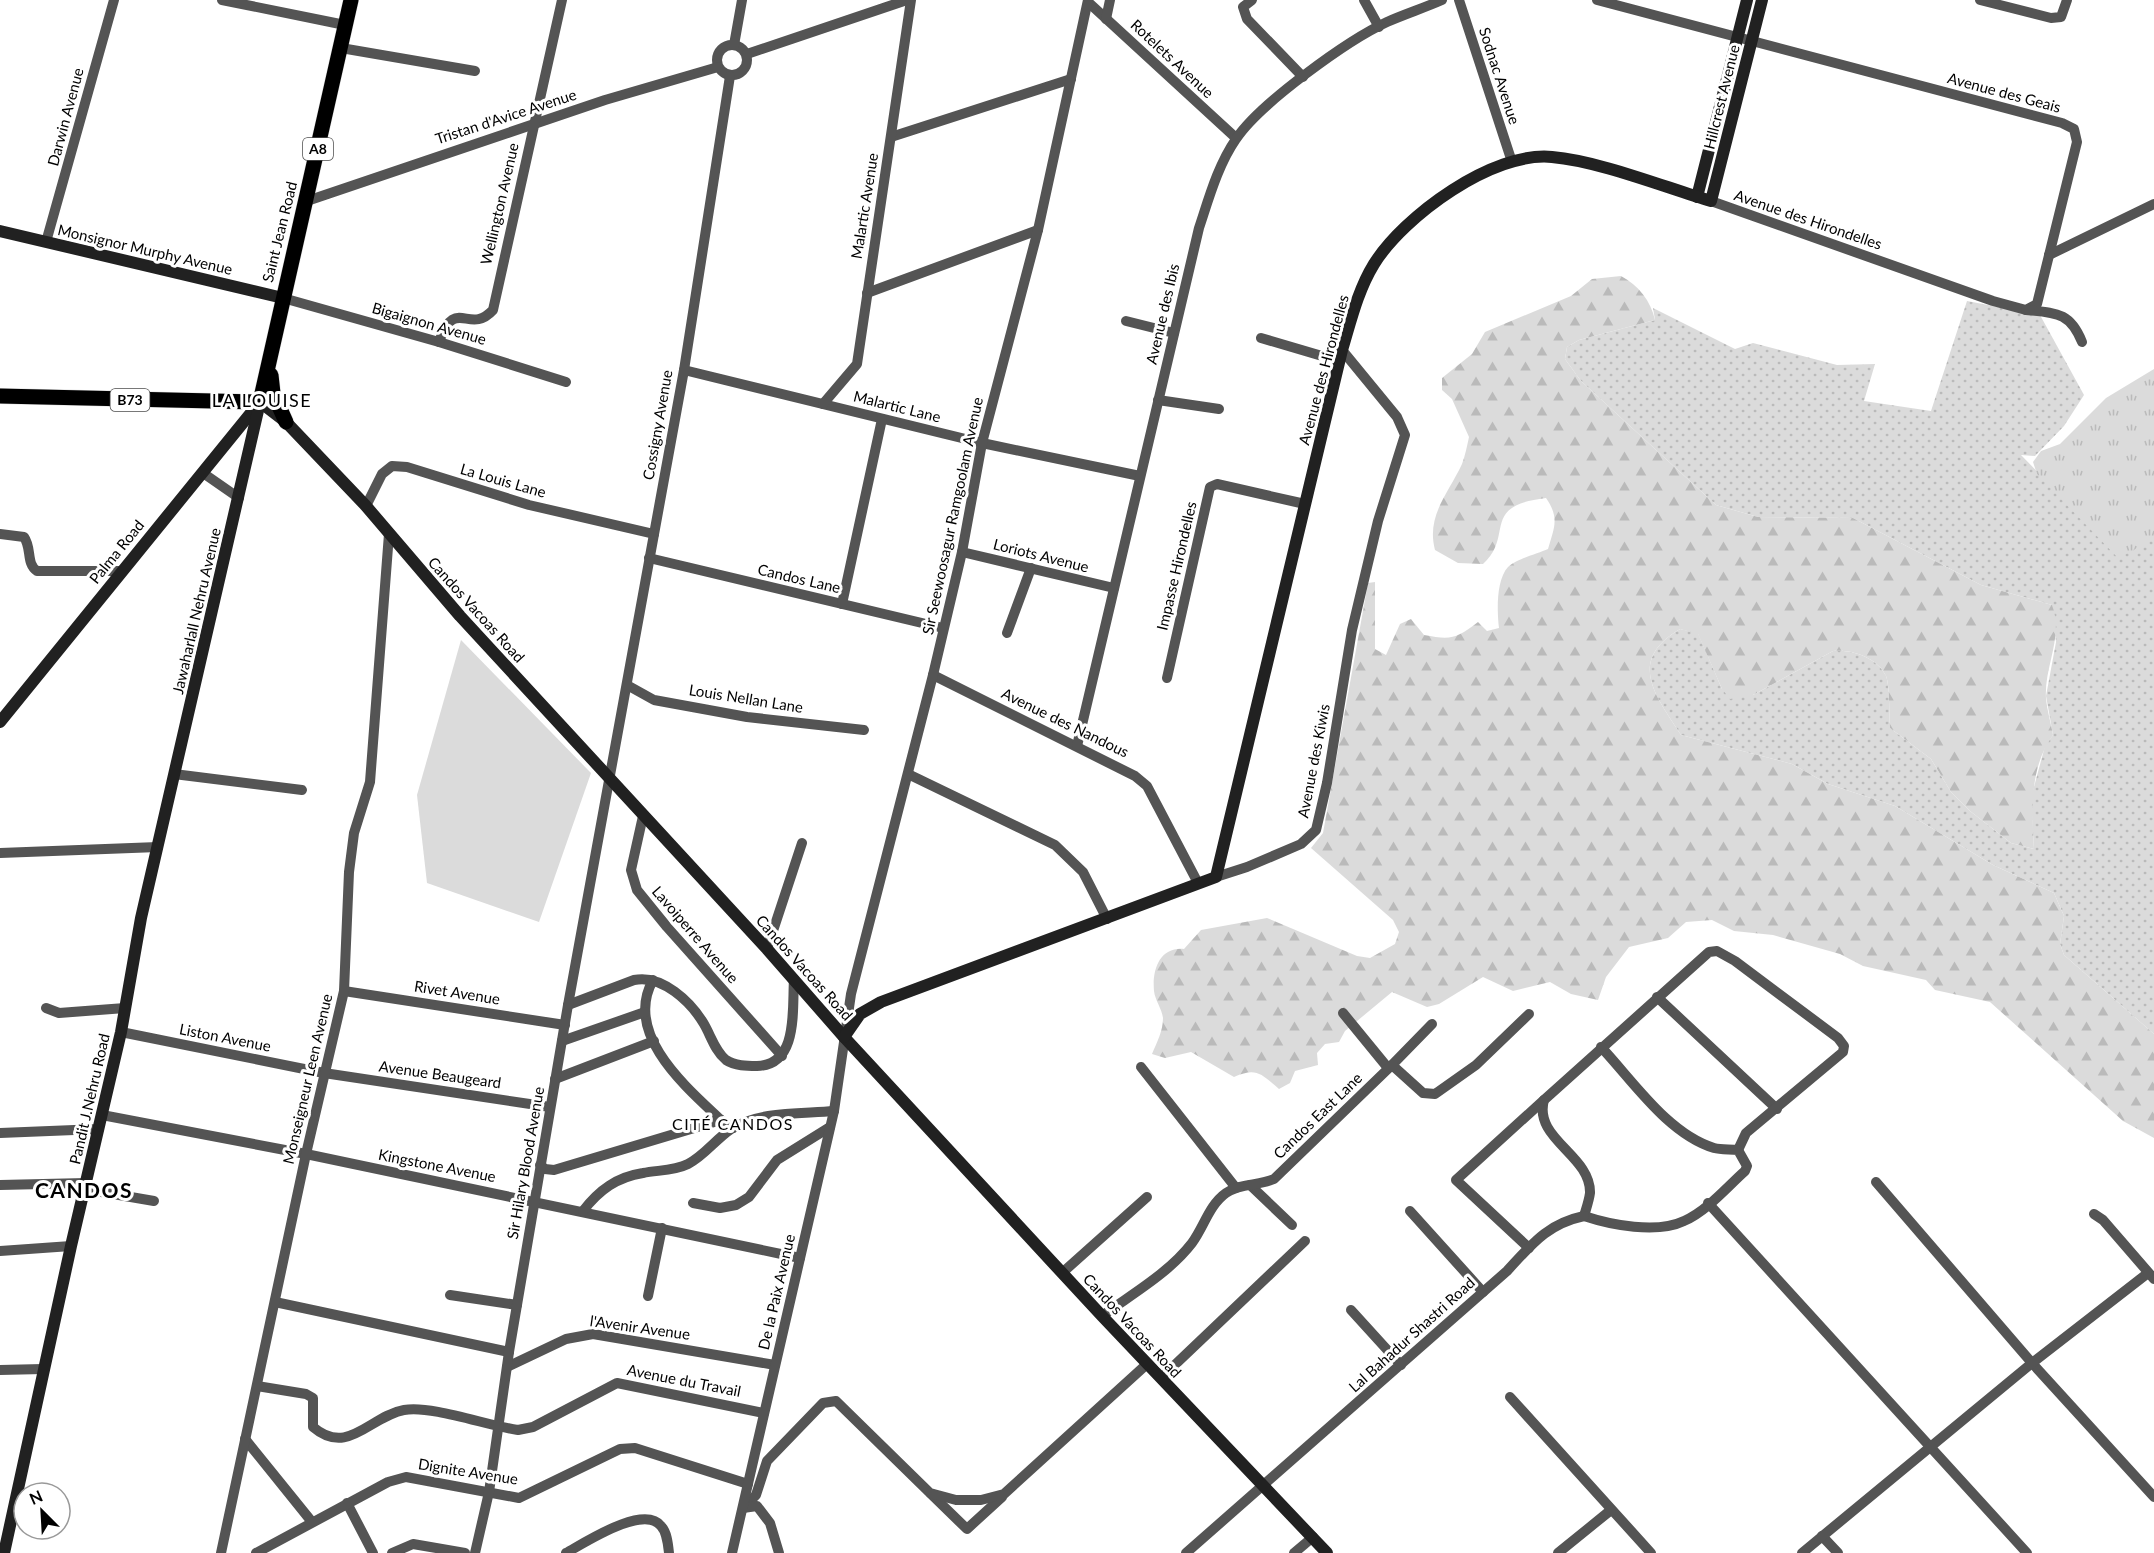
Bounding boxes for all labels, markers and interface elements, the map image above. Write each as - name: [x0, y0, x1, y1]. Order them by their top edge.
- street label: Rotelets Avenue: [1127, 15, 1218, 101]
- street label: Sodnac Avenue: [1476, 25, 1524, 127]
- street label: Hillcrest Avenue: [1699, 43, 1743, 151]
- street label: Darwin Avenue: [43, 66, 87, 168]
- street label: Avenue des Geais: [1946, 68, 2063, 116]
- street label: Tristan d'Avice Avenue: [433, 85, 579, 147]
- road number: A8: [303, 138, 333, 160]
- street label: Wellington Avenue: [476, 141, 522, 267]
- street label: Malartic Avenue: [847, 152, 881, 260]
- street label: Saint Jean Road: [258, 180, 300, 284]
- street label: Avenue des Hirondelles: [1732, 185, 1885, 253]
- street label: Monsignor Murphy Avenue: [56, 220, 234, 278]
- street label: Avenue des Ibis: [1142, 262, 1182, 366]
- street label: Avenue des Hirondelles: [1294, 293, 1352, 447]
- street label: Bigaignon Avenue: [370, 298, 489, 348]
- street label: Cossigny Avenue: [638, 368, 676, 481]
- street label: Malartic Lane: [852, 386, 943, 426]
- road number: B73: [110, 389, 150, 411]
- district label: LA LOUISE: [212, 389, 312, 411]
- street label: Sir Seewoosagur Ramgoolam Avenue: [918, 395, 986, 636]
- street label: La Louis Lane: [458, 459, 548, 501]
- street label: Impasse Hirondelles: [1152, 500, 1200, 632]
- street label: Palma Road: [85, 516, 147, 587]
- street label: Jawaharlall Nehru Avenue: [168, 526, 224, 696]
- street label: Loriots Avenue: [992, 534, 1091, 576]
- street label: Candos Vacoas Road: [425, 553, 529, 666]
- street label: Candos Lane: [756, 560, 843, 596]
- street label: Louis Nellan Lane: [688, 680, 805, 716]
- street label: Avenue des Nandous: [999, 684, 1132, 761]
- street label: Avenue des Kiwis: [1293, 702, 1333, 819]
- street label: Lavoiperre Avenue: [649, 882, 743, 987]
- street label: Candos Vacoas Road: [753, 911, 857, 1024]
- street label: Rivet Avenue: [413, 976, 501, 1008]
- street label: Monseigneur Leen Avenue: [279, 992, 335, 1166]
- street label: Liston Avenue: [178, 1019, 273, 1055]
- street label: Pandit J.Nehru Road: [65, 1032, 113, 1166]
- street label: Avenue Beaugeard: [378, 1057, 503, 1092]
- street label: Candos East Lane: [1269, 1068, 1365, 1162]
- street label: Sir Hilary Blood Avenue: [503, 1085, 547, 1241]
- district label: CITÉ CANDOS: [672, 1114, 794, 1133]
- street label: Kingstone Avenue: [377, 1145, 498, 1185]
- district label: CANDOS: [35, 1177, 133, 1202]
- street label: De la Paix Avenue: [754, 1232, 798, 1351]
- street label: Candos Vacoas Road: [1080, 1270, 1186, 1381]
- street label: Lal Bahadur Shastri Road: [1345, 1273, 1478, 1395]
- street label: l'Avenir Avenue: [589, 1311, 691, 1343]
- street label: Avenue du Travail: [626, 1360, 743, 1400]
- street label: Dignite Avenue: [417, 1454, 519, 1488]
- north arrow: [12, 1481, 72, 1541]
- text: N: [26, 1486, 45, 1508]

